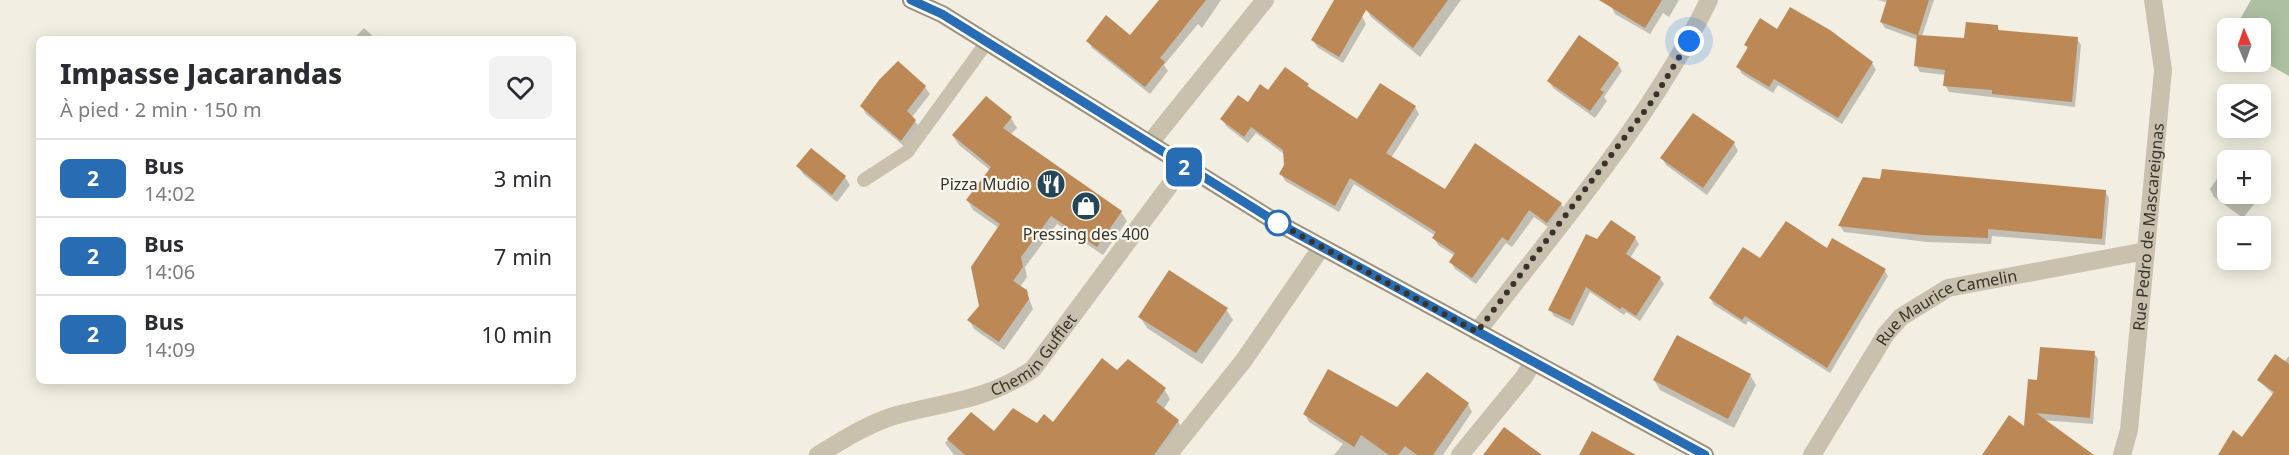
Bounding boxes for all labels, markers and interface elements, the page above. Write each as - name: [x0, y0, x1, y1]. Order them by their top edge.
- north arrow: [2217, 18, 2271, 72]
- map controls: [2217, 18, 2271, 270]
- your location: [1674, 26, 1704, 56]
- text: Impasse Jacarandas: [60, 54, 342, 92]
- button: heart: [489, 56, 552, 119]
- button: layers: [2217, 84, 2271, 138]
- text: À pied · 2 min · 150 m: [60, 96, 262, 123]
- street label: Rue Pedro de Mascareignas: [2127, 122, 2169, 332]
- line badge: 2: [1164, 148, 1204, 186]
- text: Bus: [144, 150, 184, 180]
- button: +: [2217, 150, 2271, 204]
- text: 2: [1178, 153, 1190, 181]
- text: 3 min: [494, 163, 552, 193]
- text: 2: [87, 164, 99, 192]
- restaurant icon: Pizza Mudio: [1035, 168, 1067, 200]
- place label: Pizza Mudio: [940, 173, 1030, 195]
- text: 14:02: [144, 180, 195, 207]
- shop icon: Pressing des 400: [1070, 190, 1102, 222]
- unlabelled marker: [1265, 210, 1291, 236]
- button: −: [2217, 216, 2271, 270]
- place label: Pressing des 400: [1023, 223, 1149, 245]
- text: Bus: [144, 228, 184, 258]
- text: 7 min: [494, 241, 552, 271]
- text: 2: [87, 242, 99, 270]
- text: 14:06: [144, 258, 195, 285]
- street label: Rue Maurice Camelin: [1871, 264, 2019, 350]
- text: Bus: [144, 306, 184, 336]
- street label: Chemin Gufflet: [987, 309, 1082, 401]
- text: 10 min: [481, 319, 552, 349]
- text: 2: [87, 320, 99, 348]
- text: 14:09: [144, 336, 195, 363]

